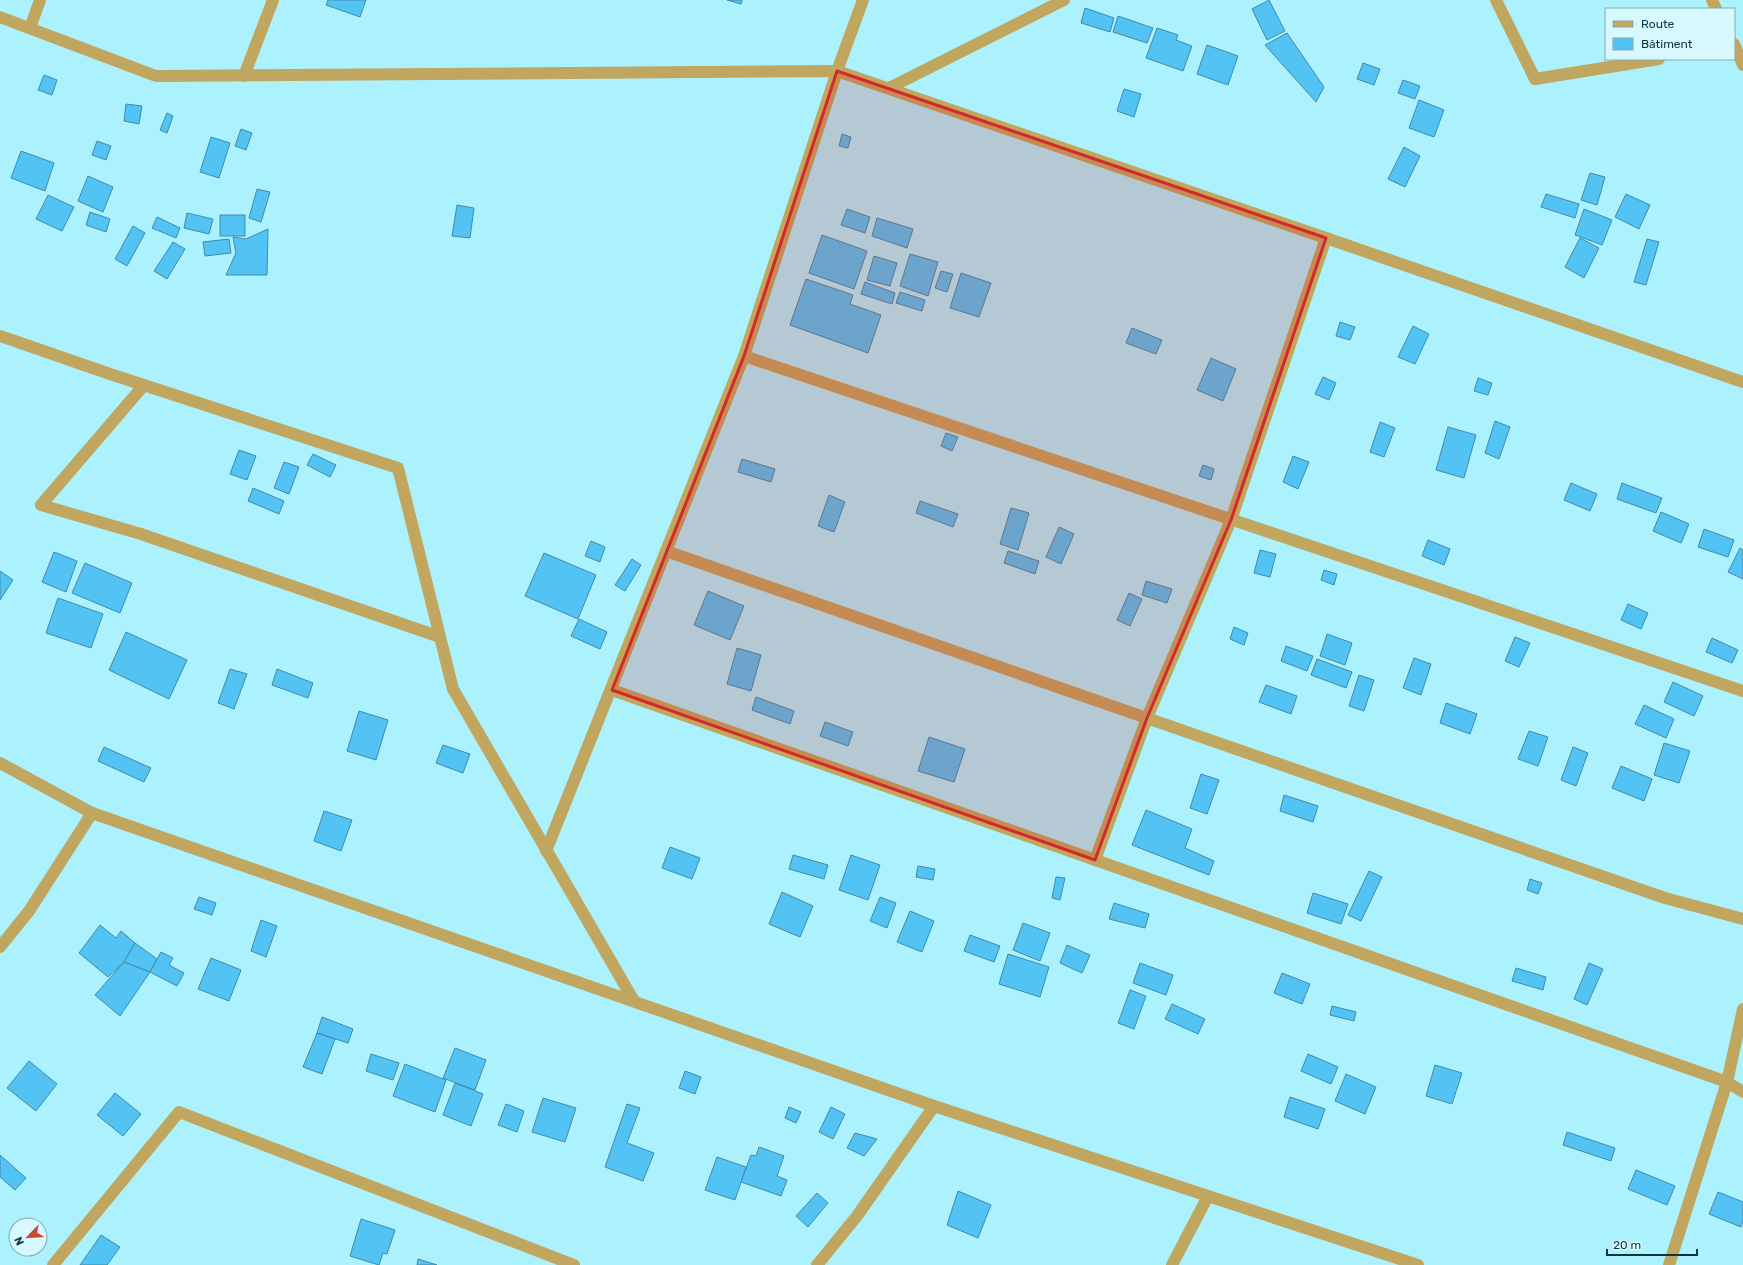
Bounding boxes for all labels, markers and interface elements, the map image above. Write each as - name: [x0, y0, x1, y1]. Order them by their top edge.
- legend: [1605, 8, 1735, 60]
- text: Route: [1641, 17, 1675, 31]
- text: Bâtiment: [1641, 37, 1693, 51]
- north arrow: [8, 1217, 48, 1257]
- scale bar: [1607, 1231, 1697, 1257]
- text: N: [12, 1235, 27, 1247]
- text: 20 m: [1613, 1238, 1641, 1252]

